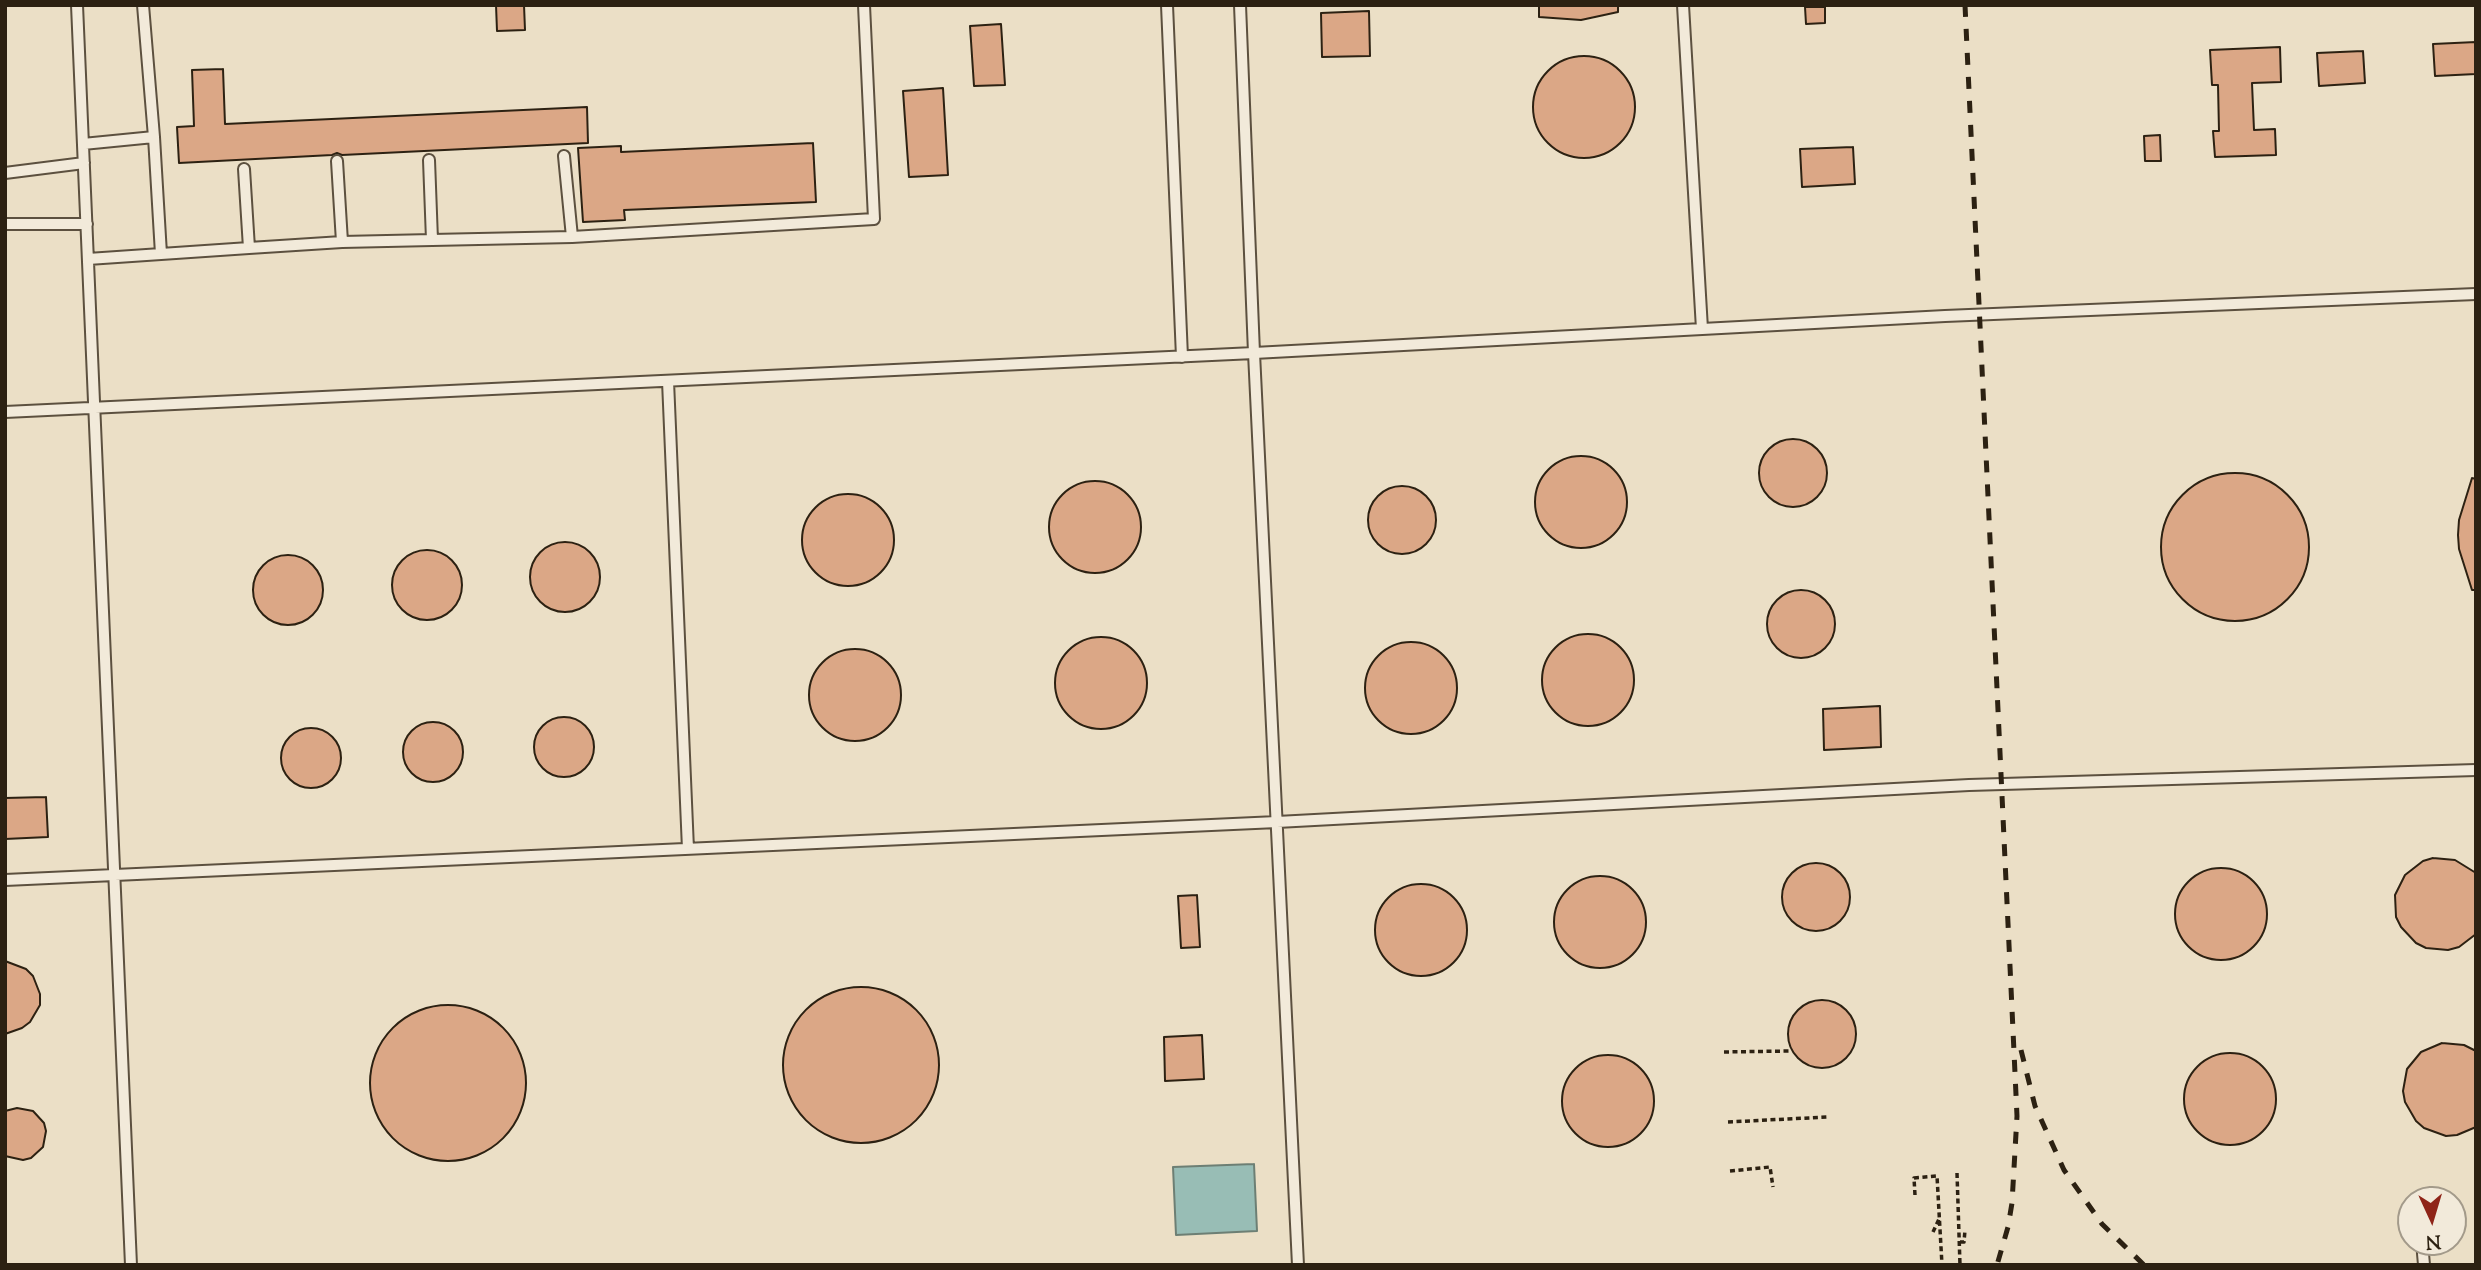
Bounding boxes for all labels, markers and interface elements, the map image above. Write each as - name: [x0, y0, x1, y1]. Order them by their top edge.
- north arrow: [2397, 1186, 2467, 1256]
- text: N: [2425, 1226, 2442, 1254]

